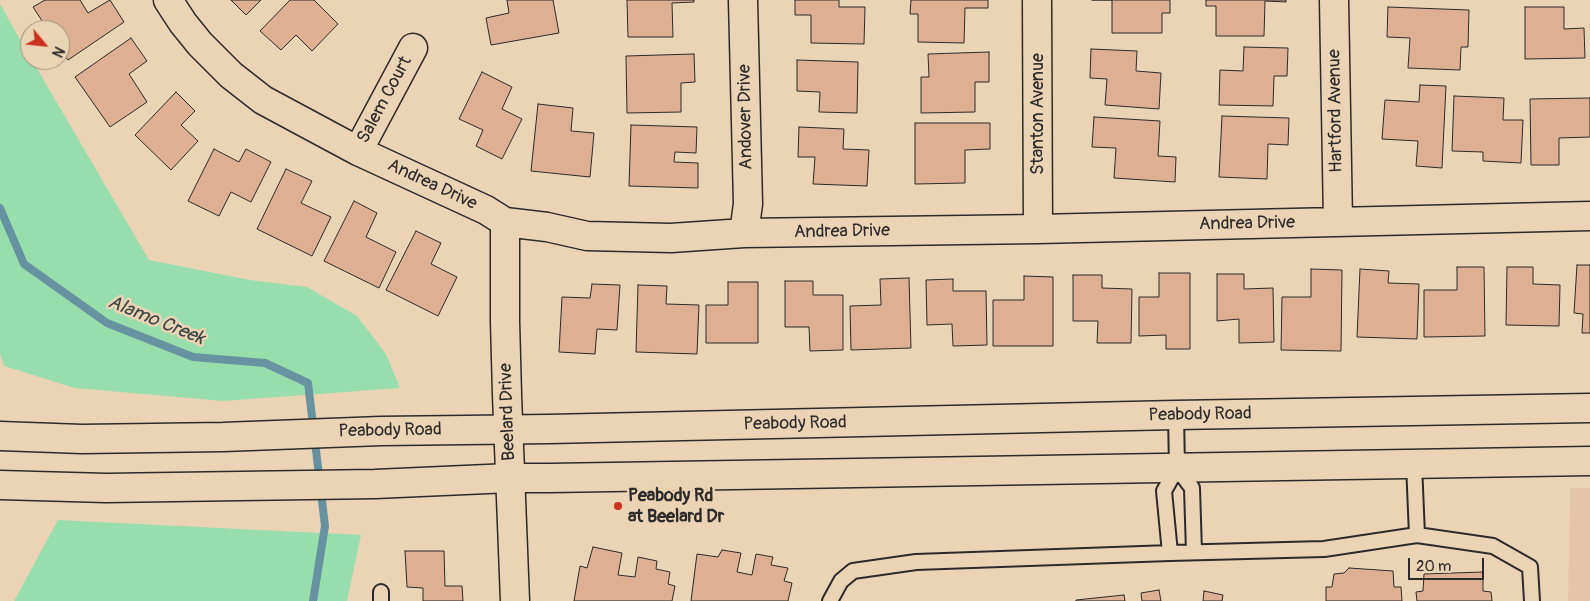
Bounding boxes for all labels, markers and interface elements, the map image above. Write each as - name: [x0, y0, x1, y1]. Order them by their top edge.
- north arrow: [20, 20, 70, 70]
- text: N: [48, 44, 68, 60]
- street label: Hartford Avenue: [1324, 49, 1348, 173]
- street label: Salem Court: [353, 53, 417, 147]
- street label: Stanton Avenue: [1027, 53, 1049, 175]
- street label: Andover Drive: [734, 64, 758, 170]
- street label: Andrea Drive: [384, 155, 480, 215]
- street label: Andrea Drive: [1199, 212, 1295, 236]
- street label: Andrea Drive: [794, 220, 890, 244]
- water label: Alamo Creek: [105, 291, 207, 351]
- street label: Beelard Drive: [495, 363, 521, 461]
- street label: Peabody Road: [1148, 403, 1252, 427]
- street label: Peabody Road: [743, 412, 847, 436]
- street label: Peabody Road: [338, 419, 442, 443]
- place label: Peabody Rd at Beelard Dr: [628, 485, 724, 528]
- marker: Peabody Rd at Beelard Dr: [612, 500, 624, 512]
- scale bar: [1410, 548, 1486, 580]
- text: 20 m: [1416, 557, 1451, 576]

